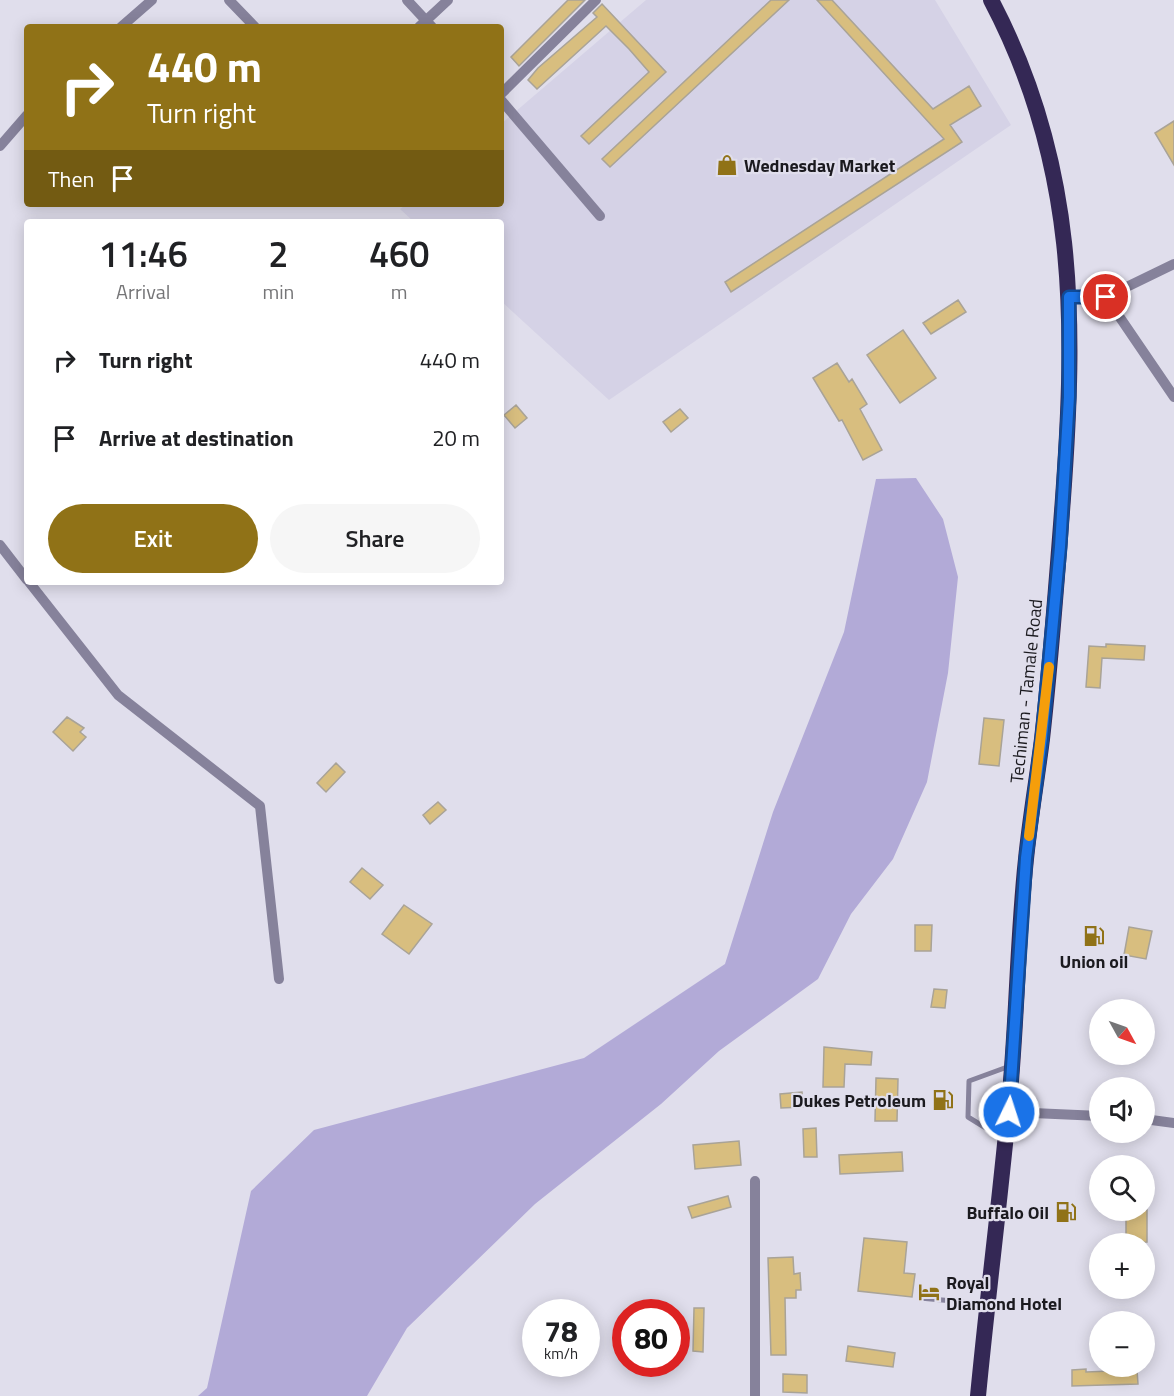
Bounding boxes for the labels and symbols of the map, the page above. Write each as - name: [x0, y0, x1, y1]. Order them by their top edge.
- place label: Wednesday Market: [744, 152, 896, 179]
- shop icon: Wednesday Market: [715, 153, 739, 177]
- pin: [1080, 271, 1131, 322]
- street label: Techiman - Tamale Road: [1003, 598, 1049, 784]
- fuel station icon: Union oil: [1082, 924, 1106, 948]
- place label: Union oil: [1060, 948, 1128, 975]
- north arrow: [1089, 999, 1155, 1065]
- position arrow: [977, 1080, 1041, 1144]
- place label: Dukes Petroleum: [792, 1087, 926, 1114]
- fuel station icon: Dukes Petroleum: [931, 1088, 955, 1112]
- place label: Buffalo Oil: [966, 1199, 1049, 1226]
- fuel station icon: Buffalo Oil: [1054, 1200, 1078, 1224]
- place label: Royal Diamond Hotel: [946, 1269, 1062, 1317]
- hotel icon: Royal Diamond Hotel: [917, 1280, 941, 1304]
- speed limit sign: 80: [612, 1299, 690, 1377]

